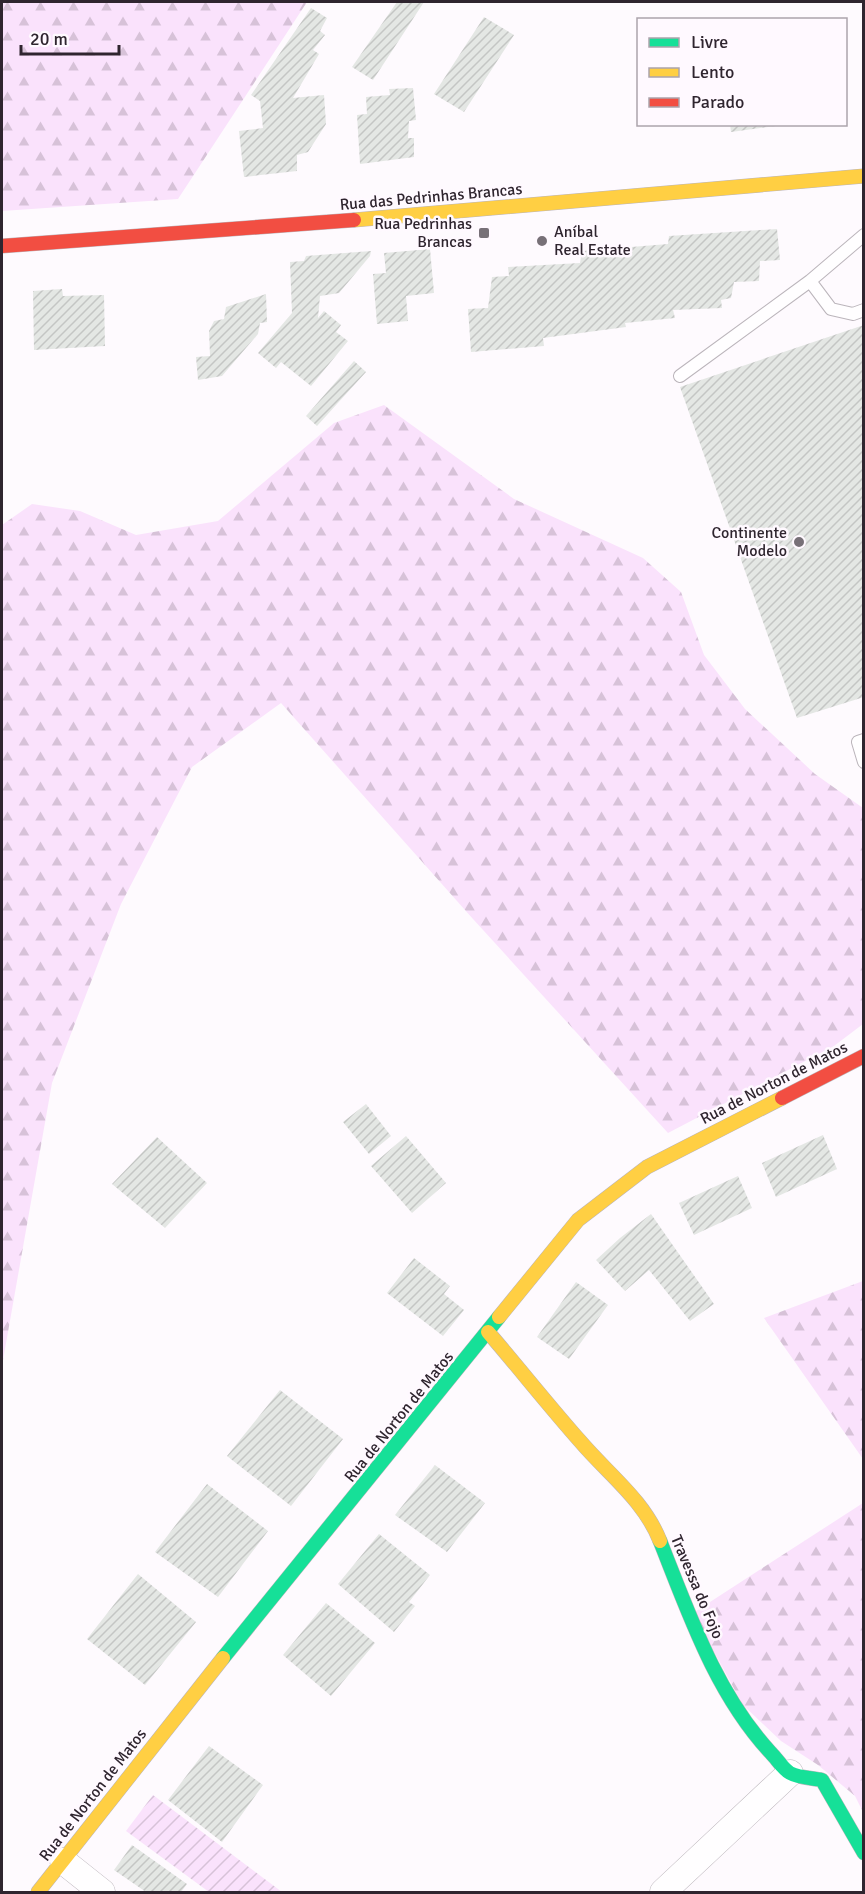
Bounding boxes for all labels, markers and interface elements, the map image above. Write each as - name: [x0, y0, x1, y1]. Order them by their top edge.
- scale bar: [21, 18, 118, 56]
- legend: [637, 18, 847, 126]
- text: 20 m: [30, 28, 68, 50]
- text: Livre: [691, 31, 728, 53]
- text: Lento: [691, 61, 734, 83]
- text: Parado: [691, 91, 744, 113]
- street label: Rua das Pedrinhas Brancas: [339, 179, 523, 215]
- place label: Rua Pedrinhas Brancas: [374, 214, 472, 252]
- place label: Aníbal Real Estate: [554, 222, 631, 260]
- marker: Rua Pedrinhas Brancas: [477, 226, 491, 240]
- marker: Aníbal Real Estate: [535, 234, 549, 248]
- place label: Continente Modelo: [711, 523, 787, 561]
- marker: Continente Modelo: [792, 535, 806, 549]
- street label: Rua de Norton de Matos: [697, 1037, 851, 1129]
- street label: Rua de Norton de Matos: [340, 1347, 458, 1487]
- street label: Travessa do Fojo: [666, 1532, 728, 1642]
- street label: Rua de Norton de Matos: [35, 1725, 151, 1865]

